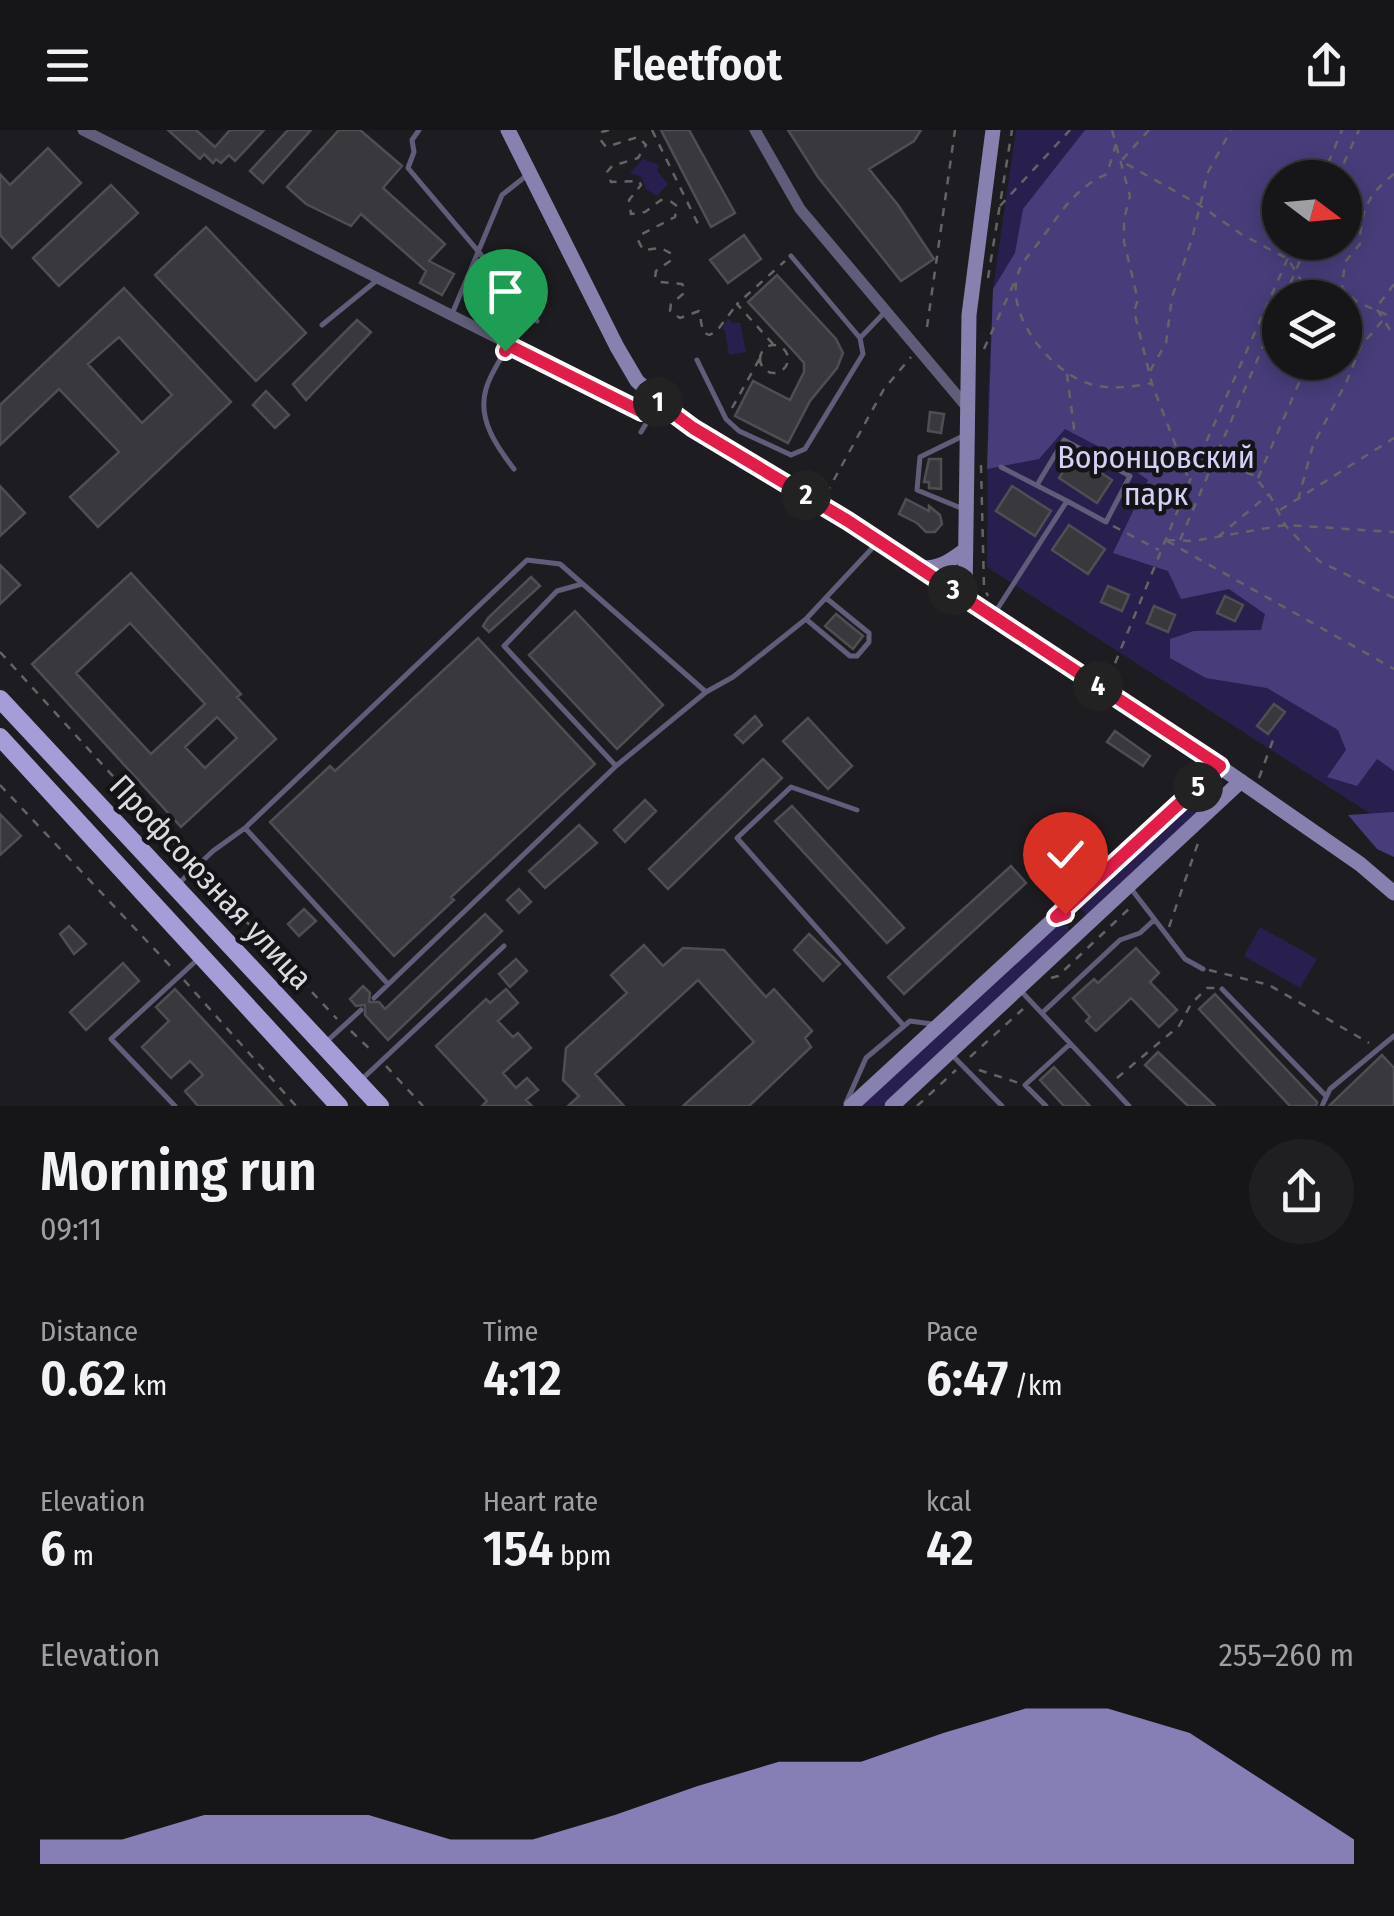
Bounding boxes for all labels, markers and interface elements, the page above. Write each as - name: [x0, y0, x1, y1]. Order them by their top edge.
- icon: menu: [40, 38, 95, 93]
- text: Fleetfoot: [612, 38, 782, 92]
- icon: share: [1299, 38, 1354, 93]
- north arrow: [1262, 160, 1362, 260]
- map controls: [1262, 160, 1362, 380]
- pin: [463, 249, 548, 352]
- icon: arrive: [478, 264, 533, 319]
- button: layers: [1262, 280, 1362, 380]
- pin: 1: [633, 377, 683, 427]
- text: 1: [652, 385, 664, 418]
- park label: Воронцовский парк: [1057, 438, 1255, 513]
- pin: 2: [781, 470, 831, 520]
- text: 2: [800, 478, 812, 511]
- pin: 3: [928, 565, 978, 615]
- text: 3: [946, 573, 960, 606]
- pin: 4: [1073, 661, 1123, 711]
- text: 4: [1091, 669, 1105, 702]
- pin: 5: [1173, 762, 1223, 812]
- street label: Профсоюзная улица: [102, 767, 320, 997]
- text: 5: [1191, 770, 1205, 803]
- pin: [1023, 812, 1108, 915]
- icon: check: [1038, 827, 1093, 882]
- text: Morning run: [40, 1139, 317, 1205]
- button: share: [1249, 1139, 1354, 1244]
- text: 09:11: [40, 1210, 102, 1248]
- text: Distance: [40, 1315, 138, 1348]
- text: Time: [483, 1315, 538, 1348]
- text: Pace: [926, 1315, 978, 1348]
- text: 0.62: [40, 1348, 126, 1408]
- text: 4:12: [483, 1348, 562, 1408]
- text: 6:47: [926, 1348, 1008, 1408]
- text: km: [126, 1369, 167, 1402]
- text: /km: [1008, 1369, 1062, 1402]
- text: Elevation: [40, 1485, 145, 1518]
- text: Heart rate: [483, 1485, 598, 1518]
- text: kcal: [926, 1485, 971, 1518]
- text: 6: [40, 1518, 66, 1578]
- text: 154: [483, 1518, 553, 1578]
- text: 42: [926, 1518, 974, 1578]
- text: m: [66, 1539, 94, 1572]
- text: bpm: [553, 1539, 611, 1572]
- text: Elevation: [40, 1636, 160, 1674]
- text: 255–260 m: [1219, 1636, 1354, 1674]

